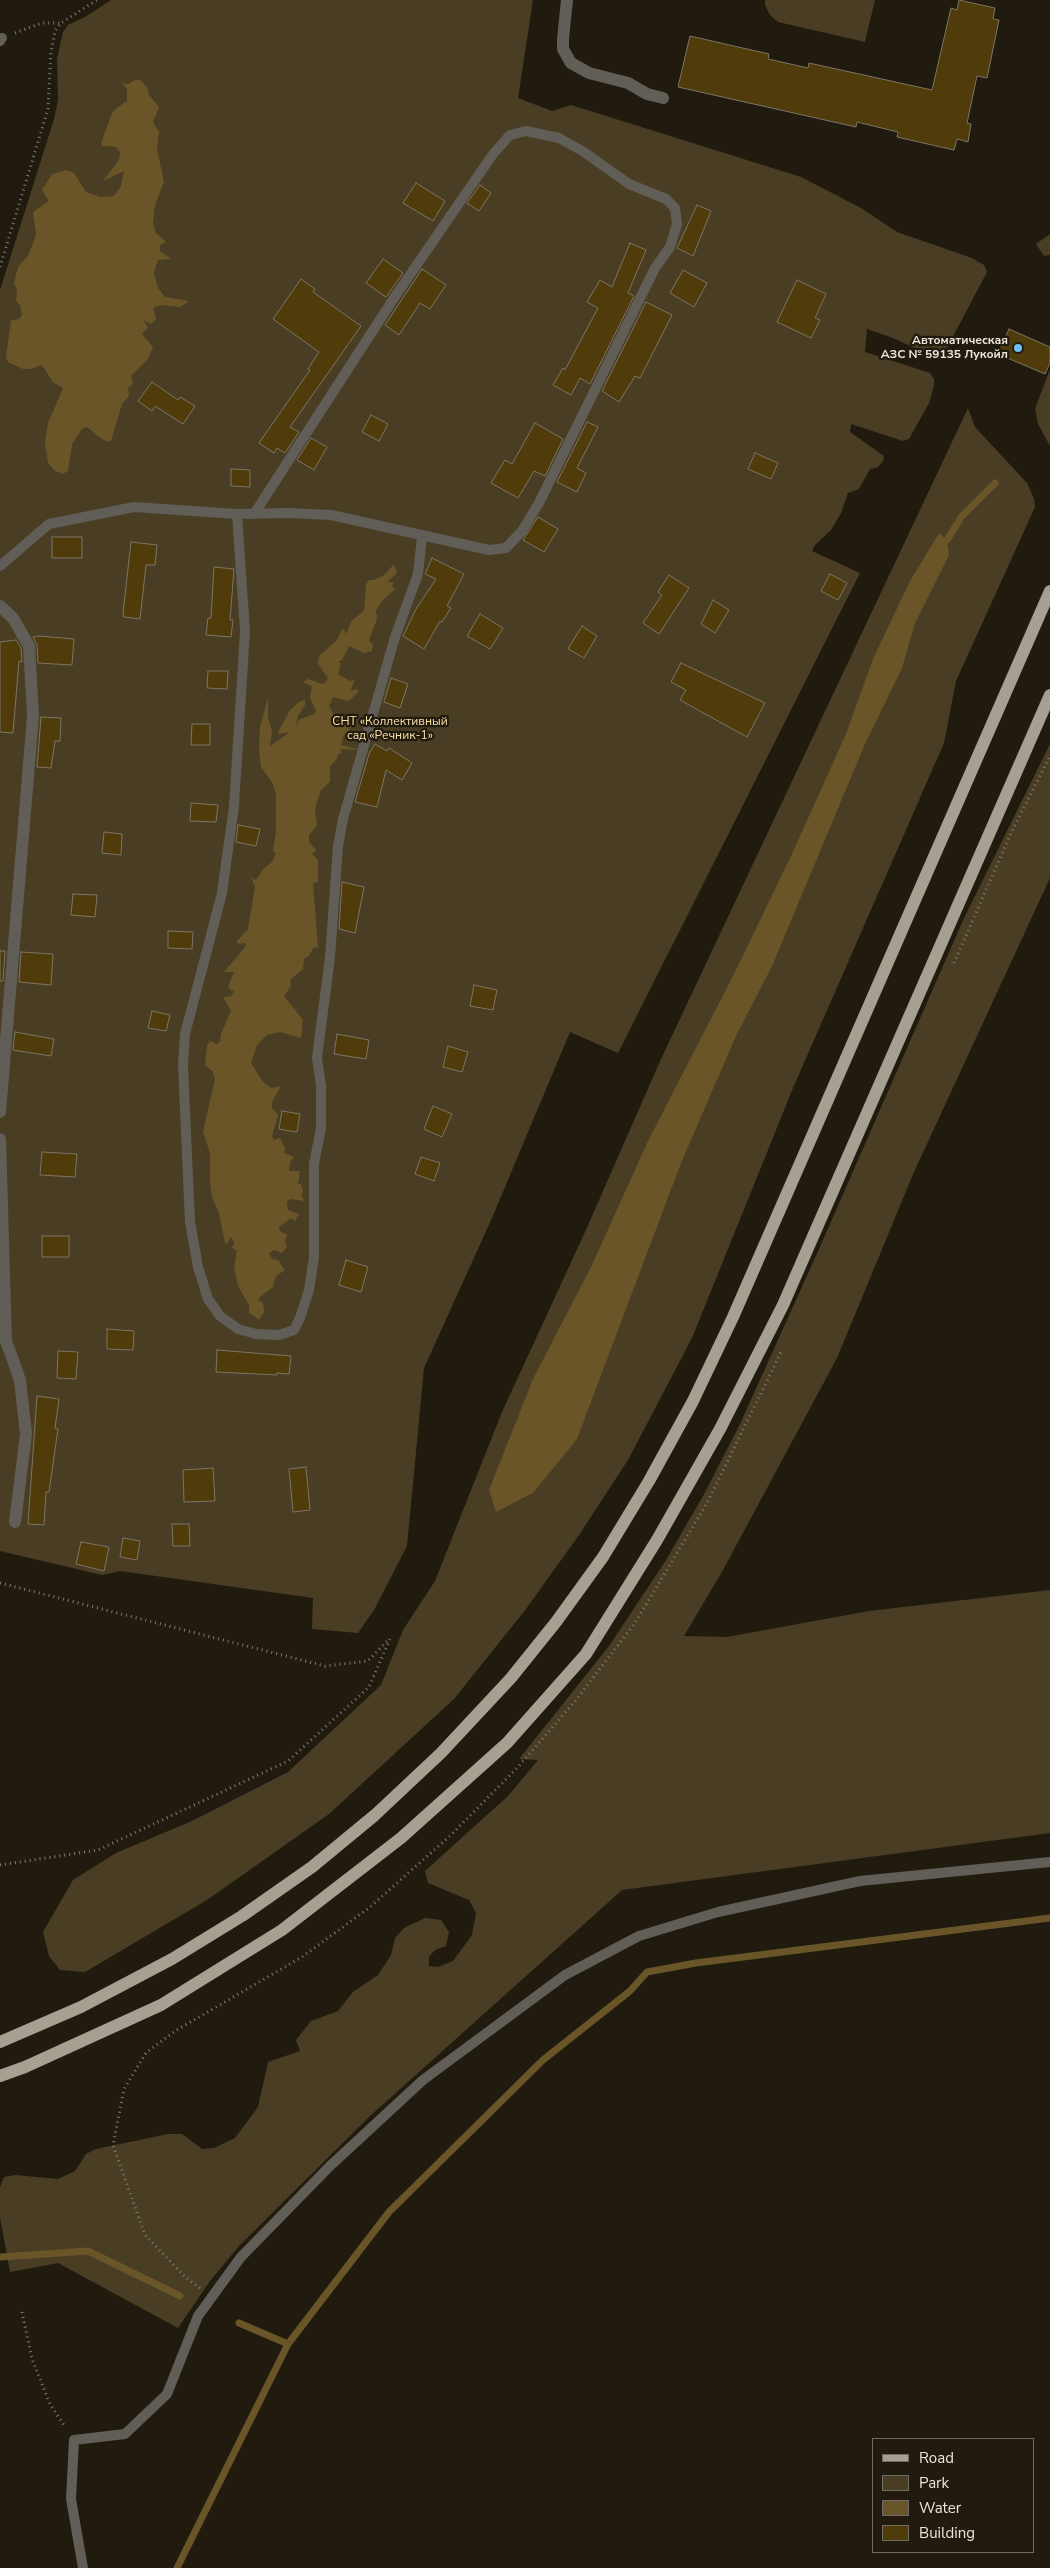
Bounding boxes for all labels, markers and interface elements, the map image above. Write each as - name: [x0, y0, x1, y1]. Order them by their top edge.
- place label: Автоматическая АЗС № 59135 Лукойл: [881, 334, 1008, 362]
- marker: Автоматическая АЗС № 59135 Лукойл: [1012, 342, 1024, 354]
- park label: СНТ «Коллективный сад «Речник-1»: [332, 715, 448, 743]
- legend: [872, 2438, 1035, 2553]
- text: Road: [919, 2448, 954, 2468]
- text: Park: [919, 2473, 949, 2493]
- text: Water: [919, 2498, 961, 2518]
- text: Building: [919, 2523, 975, 2543]

